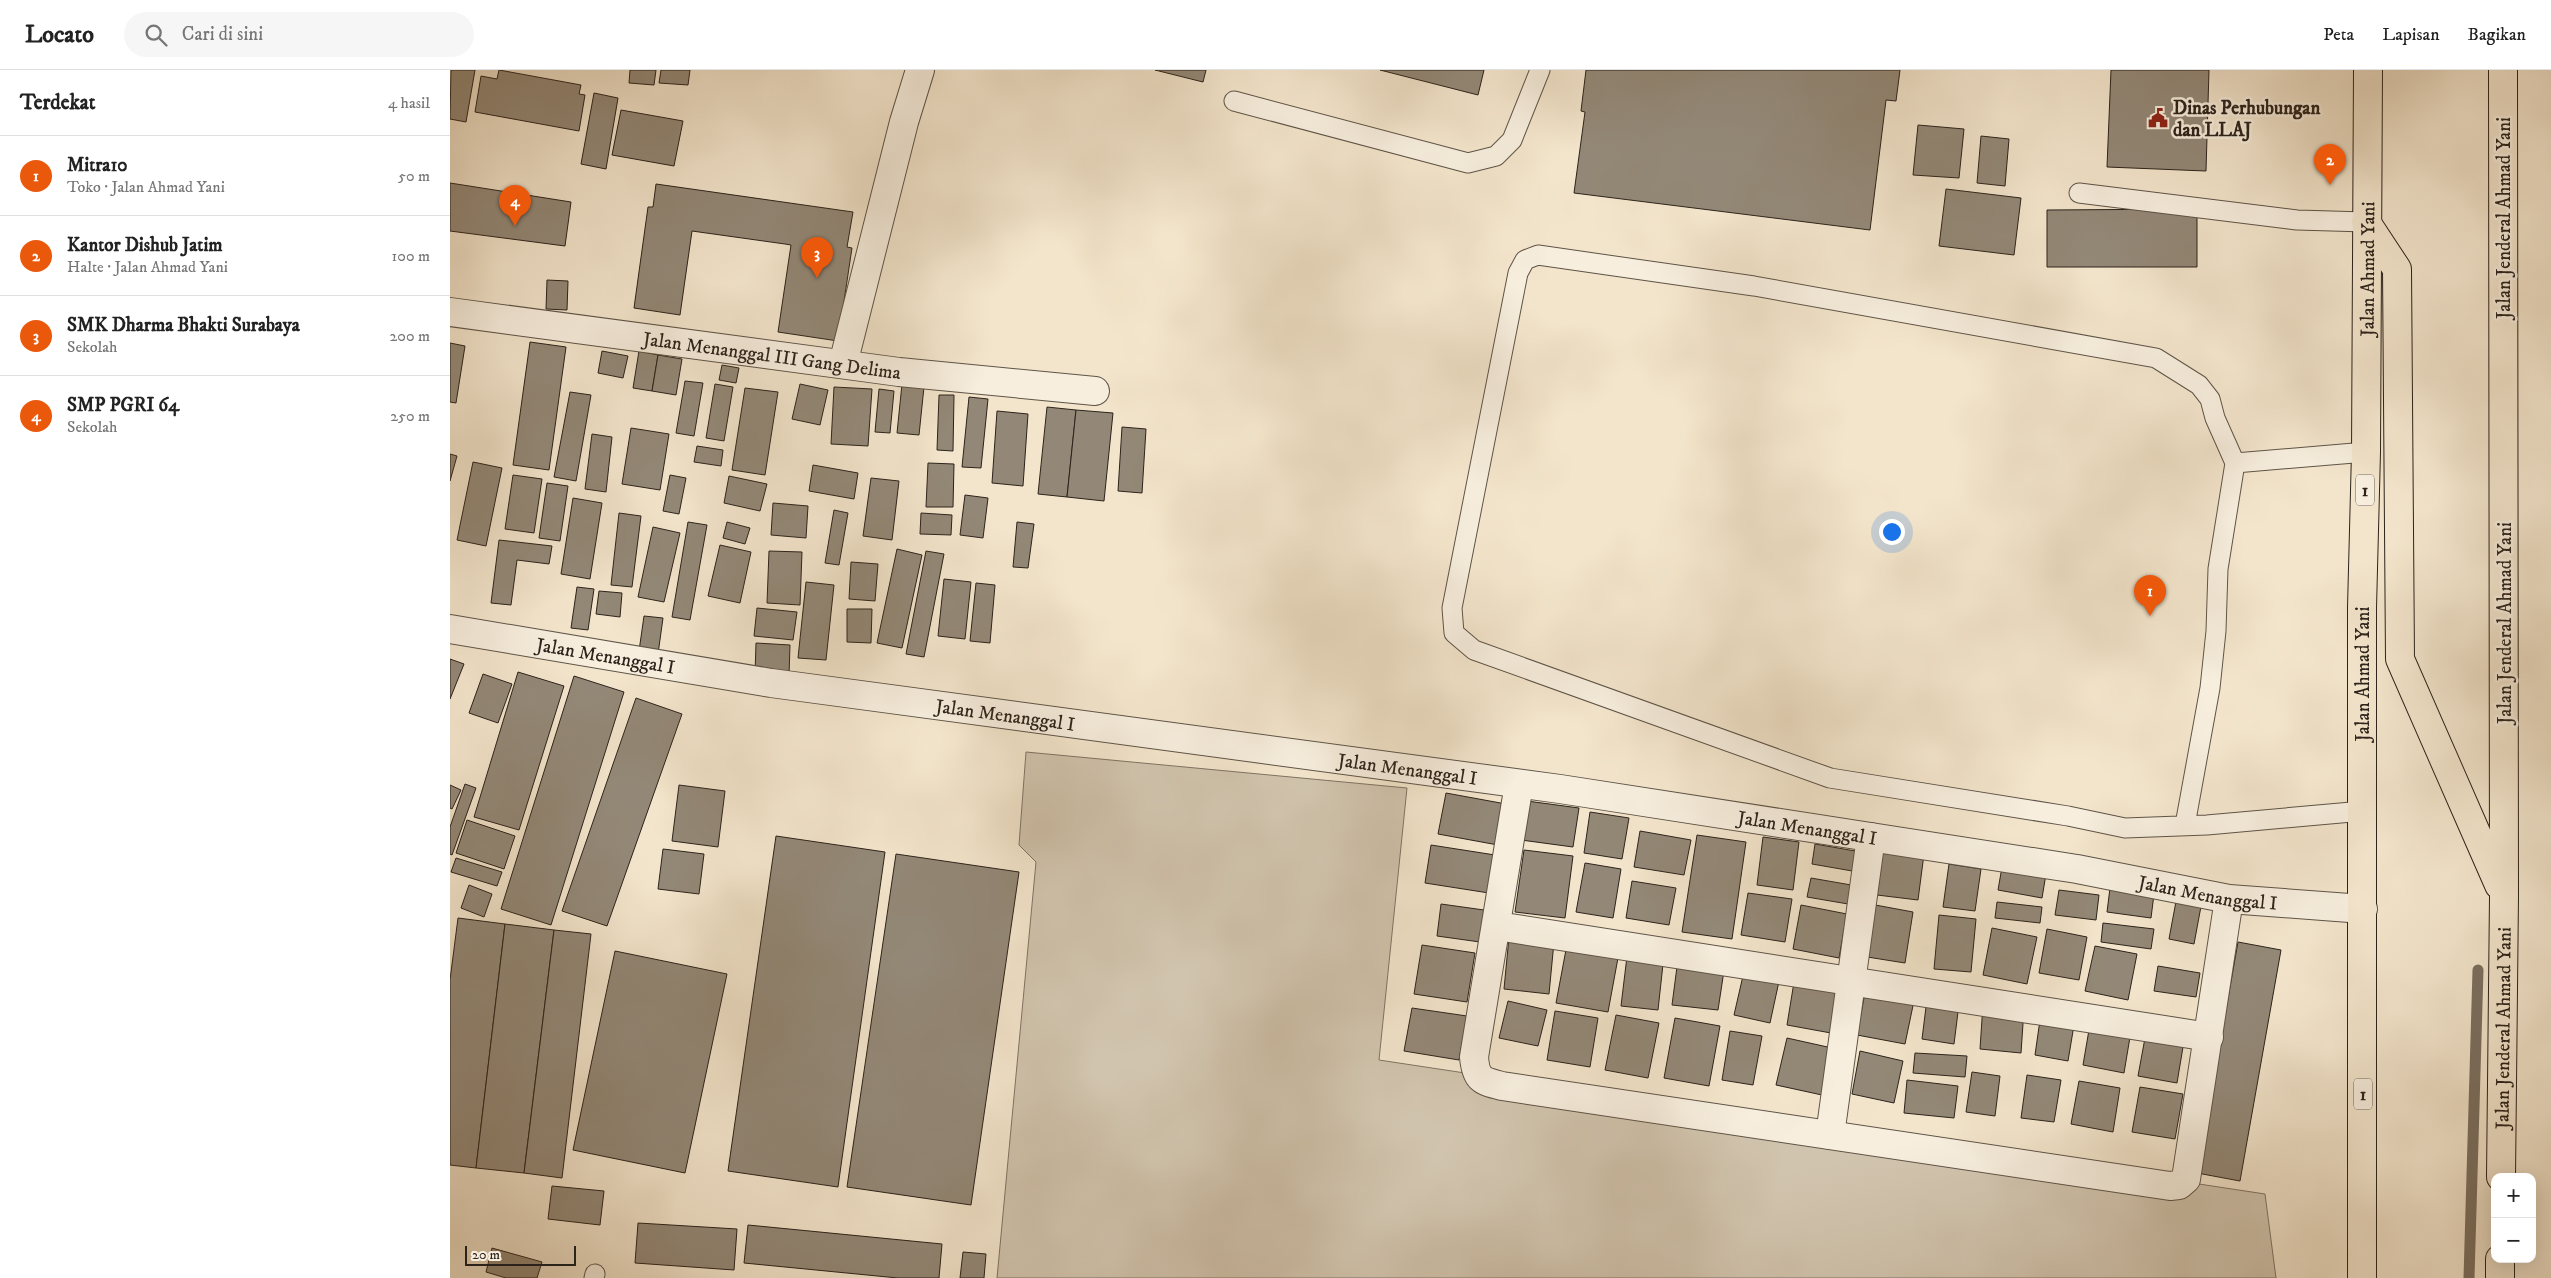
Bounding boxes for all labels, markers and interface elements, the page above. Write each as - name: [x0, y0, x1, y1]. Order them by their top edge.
- search box: [124, 12, 474, 57]
- text: Locato: [25, 20, 94, 50]
- icon: search: [142, 21, 170, 49]
- text: Cari di sini: [182, 23, 263, 46]
- text: Peta: [2323, 24, 2354, 46]
- text: Lapisan: [2382, 24, 2440, 46]
- text: Bagikan: [2468, 24, 2526, 46]
- text: Terdekat: [20, 90, 95, 116]
- text: 4 hasil: [388, 93, 430, 113]
- place label: Dinas Perhubungan dan LLAJ: [2173, 97, 2321, 142]
- public building icon: Dinas Perhubungan dan LLAJ: [2147, 107, 2169, 129]
- street label: Jalan Jenderal Ahmad Yani: [2493, 117, 2516, 321]
- pin: 2: [2314, 144, 2346, 185]
- text: Mitra10: [67, 154, 128, 177]
- text: 1: [33, 166, 39, 186]
- text: 50 m: [398, 166, 430, 186]
- text: Toko · Jalan Ahmad Yani: [67, 177, 225, 197]
- pin: 4: [499, 185, 531, 226]
- street label: Jalan Ahmad Yani: [2357, 202, 2380, 339]
- text: Kantor Dishub Jatim: [67, 234, 223, 257]
- pin: 3: [801, 237, 833, 278]
- text: 2: [32, 246, 40, 266]
- text: 100 m: [392, 246, 430, 266]
- text: Halte · Jalan Ahmad Yani: [67, 257, 228, 277]
- text: SMK Dharma Bhakti Surabaya: [67, 314, 300, 337]
- text: 3: [33, 326, 39, 346]
- text: 200 m: [389, 326, 430, 346]
- street label: Jalan Menanggal III Gang Delima: [640, 328, 902, 385]
- text: Sekolah: [67, 337, 118, 357]
- text: SMP PGRI 64: [67, 394, 179, 417]
- text: 4: [31, 406, 41, 426]
- text: 250 m: [390, 406, 430, 426]
- text: Sekolah: [67, 417, 118, 437]
- road number: 1: [2356, 474, 2374, 506]
- your location: [1879, 519, 1905, 545]
- street label: Jalan Jenderal Ahmad Yani: [2494, 522, 2517, 726]
- pin: 1: [2134, 575, 2166, 616]
- street label: Jalan Ahmad Yani: [2352, 607, 2375, 743]
- street label: Jalan Menanggal I: [533, 633, 677, 680]
- street label: Jalan Menanggal I: [932, 695, 1076, 737]
- street label: Jalan Menanggal I: [1335, 749, 1479, 791]
- street label: Jalan Menanggal I: [1734, 806, 1878, 851]
- street label: Jalan Menanggal I: [2134, 871, 2278, 916]
- street label: Jalan Jenderal Ahmad Yani: [2491, 927, 2517, 1131]
- road number: 1: [2354, 1079, 2372, 1110]
- map controls: [2491, 1173, 2536, 1263]
- button: +: [2491, 1173, 2536, 1218]
- button: −: [2491, 1218, 2536, 1263]
- scale bar: [465, 1243, 576, 1266]
- text: 20 m: [472, 1246, 500, 1264]

